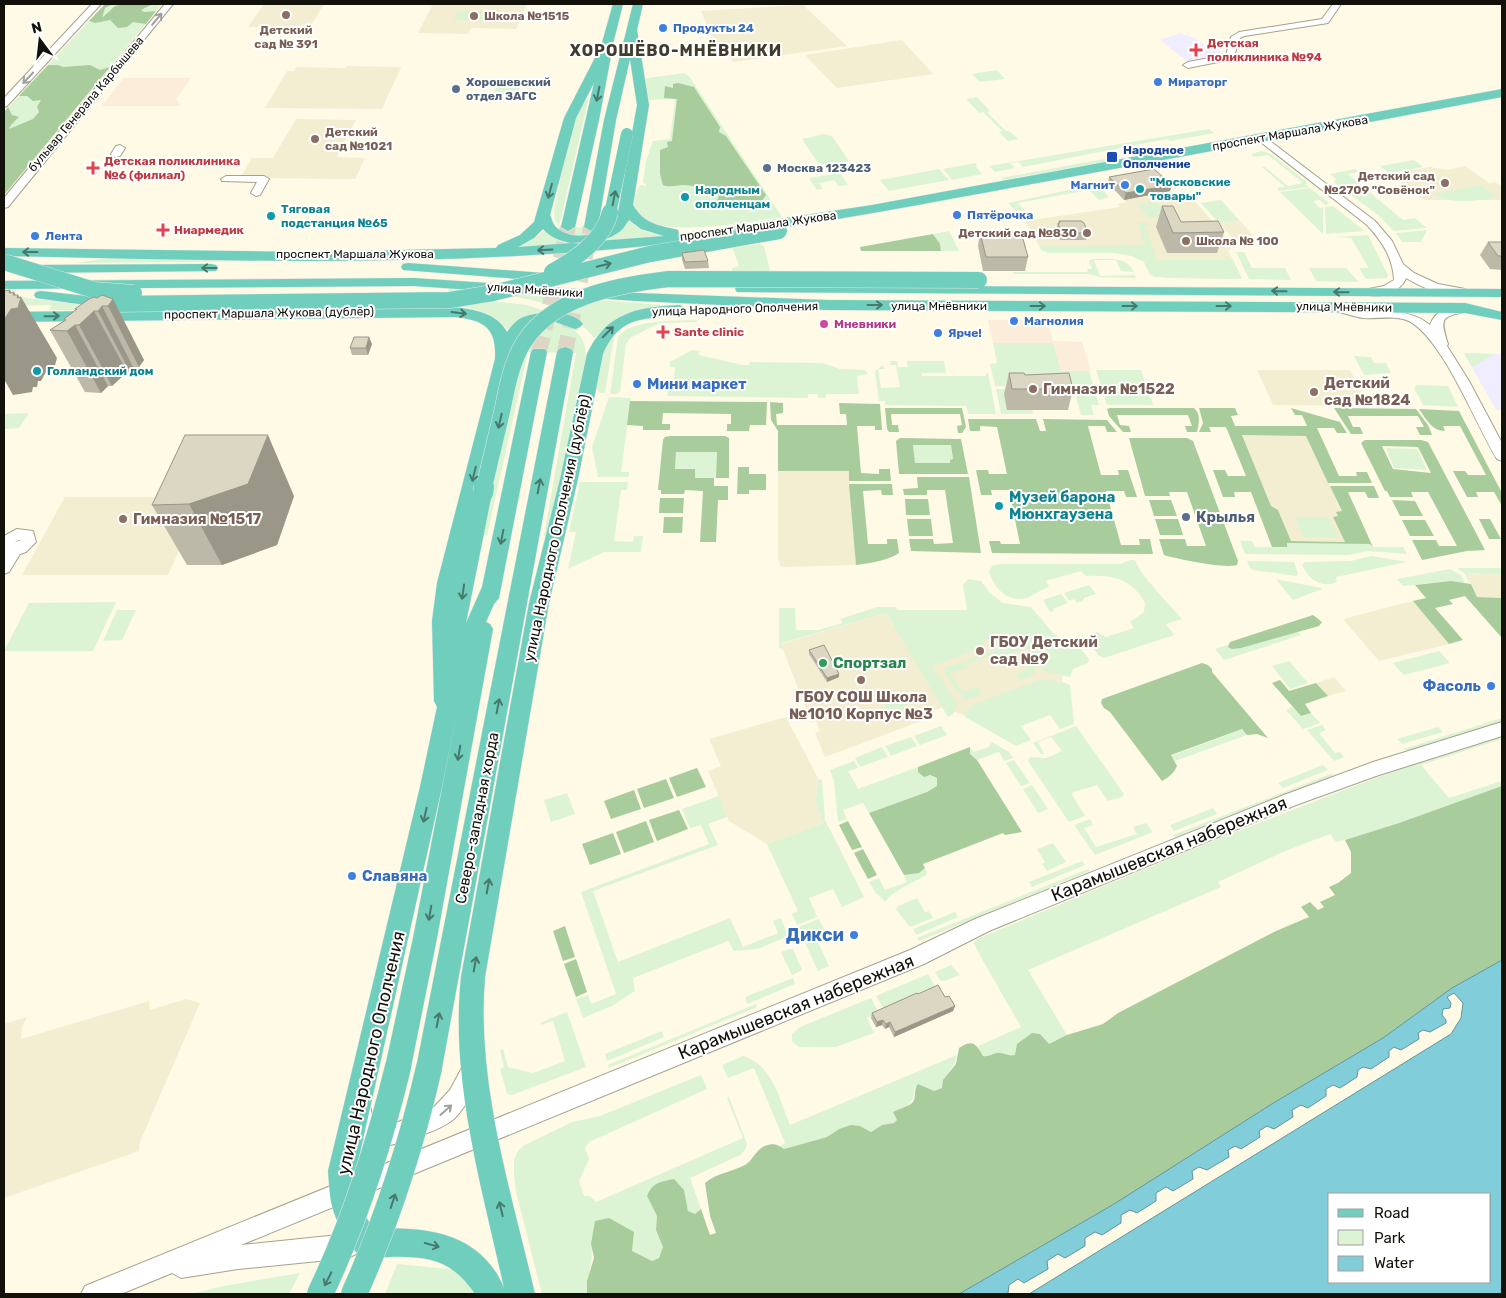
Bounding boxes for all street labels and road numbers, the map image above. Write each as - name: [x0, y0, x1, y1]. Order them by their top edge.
- street label: бульвар Генерала Карбышева: [25, 34, 147, 174]
- street label: проспект Маршала Жукова: [1211, 112, 1369, 154]
- street label: проспект Маршала Жукова: [679, 208, 837, 244]
- street label: проспект Маршала Жукова: [276, 247, 434, 261]
- street label: улица Мнёвники: [487, 280, 583, 300]
- street label: улица Народного Ополчения: [652, 299, 818, 319]
- street label: улица Мнёвники: [891, 299, 987, 313]
- street label: улица Мнёвники: [1296, 299, 1392, 315]
- street label: проспект Маршала Жукова (дублёр): [164, 304, 374, 322]
- street label: улица Народного Ополчения (дублёр): [520, 393, 594, 663]
- street label: Северо-западная хорда: [452, 731, 502, 905]
- street label: Карамышевская набережная: [1048, 791, 1290, 907]
- street label: улица Народного Ополчения: [332, 929, 410, 1177]
- street label: Карамышевская набережная: [675, 949, 917, 1065]

